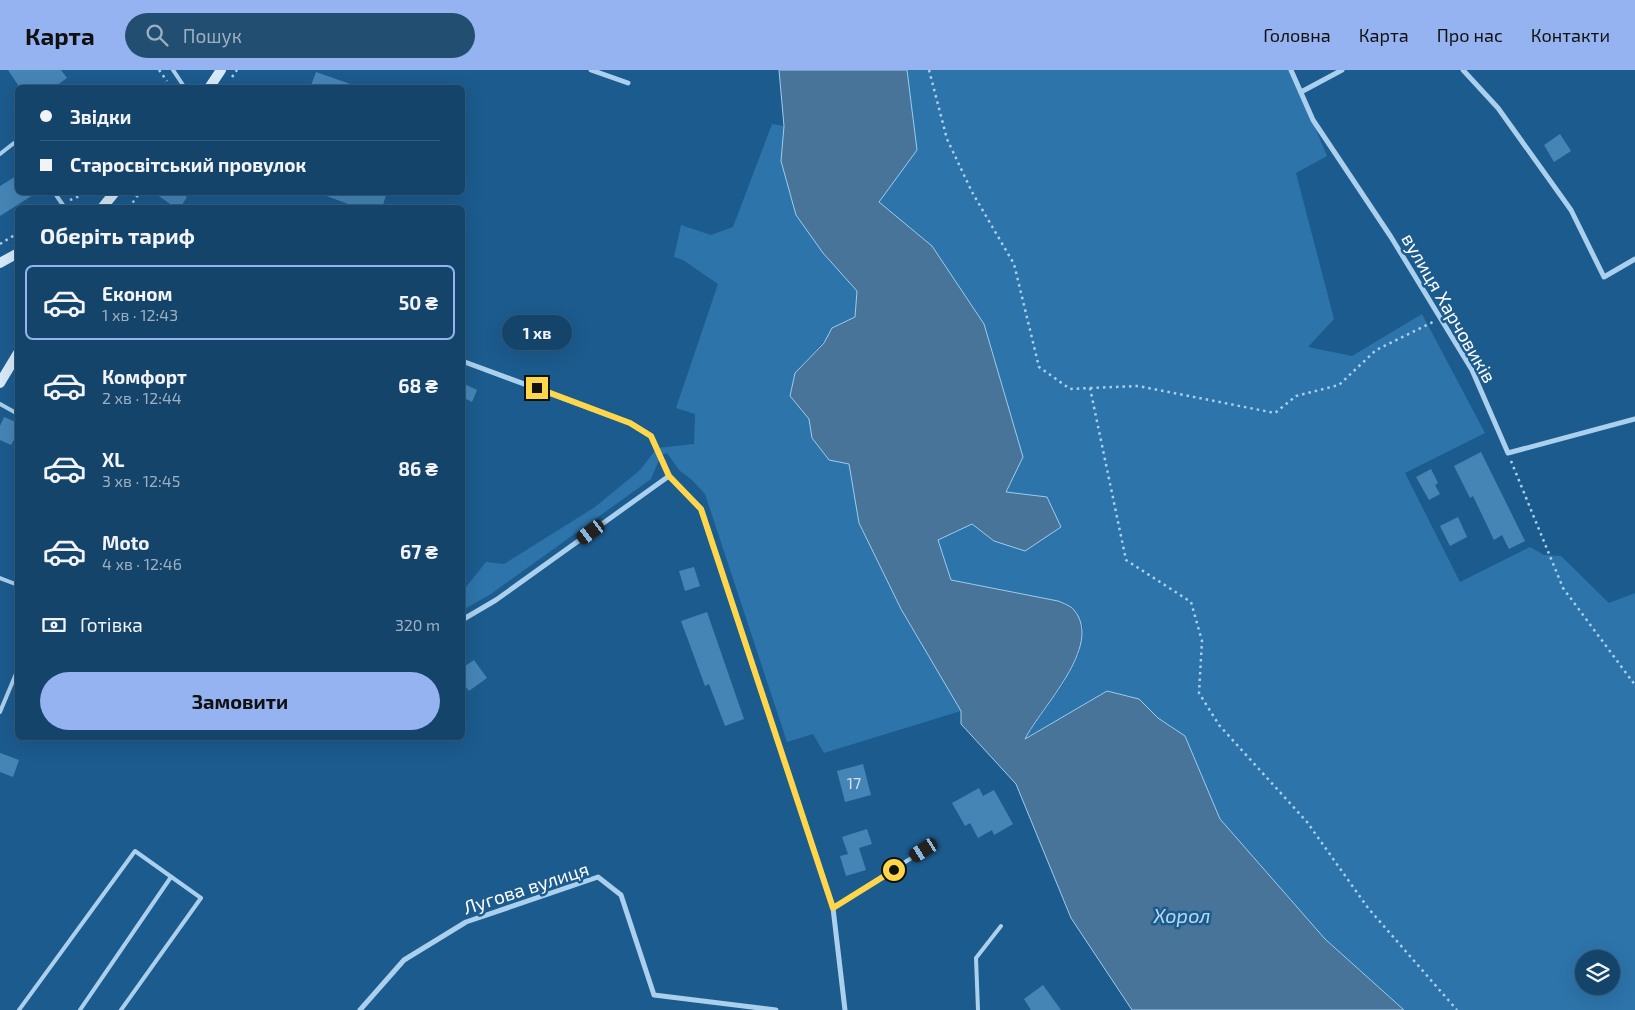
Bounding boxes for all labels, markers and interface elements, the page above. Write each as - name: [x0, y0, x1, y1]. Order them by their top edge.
- search box: [125, 13, 475, 58]
- text: Карта: [25, 21, 95, 50]
- icon: search: [143, 21, 171, 49]
- text: Пошук: [183, 24, 242, 47]
- text: Головна: [1263, 24, 1331, 46]
- text: Карта: [1359, 24, 1409, 46]
- text: Про нас: [1437, 24, 1503, 46]
- text: Контакти: [1531, 24, 1610, 46]
- text: Звідки: [70, 105, 131, 128]
- text: Старосвітський провулок: [70, 153, 306, 176]
- text: Оберіть тариф: [40, 222, 195, 248]
- street label: вулиця Харчовиків: [1396, 229, 1502, 387]
- icon: car: [42, 280, 87, 325]
- text: Економ: [102, 282, 173, 305]
- text: 50 ₴: [399, 291, 438, 314]
- text: 1 хв · 12:43: [102, 305, 178, 324]
- callout: 1 хв: [502, 316, 572, 350]
- text: 1 хв: [523, 323, 551, 342]
- icon: car: [42, 363, 87, 408]
- text: Комфорт: [102, 365, 187, 388]
- text: 68 ₴: [398, 374, 438, 397]
- route end: [526, 377, 548, 399]
- text: 2 хв · 12:44: [102, 388, 182, 407]
- icon: car: [42, 446, 87, 491]
- text: XL: [102, 448, 124, 471]
- text: 86 ₴: [398, 457, 438, 480]
- text: 3 хв · 12:45: [102, 471, 180, 490]
- car: [574, 517, 607, 547]
- icon: car: [42, 529, 87, 574]
- text: Moto: [102, 531, 150, 554]
- text: 67 ₴: [400, 540, 438, 563]
- text: 4 хв · 12:46: [102, 554, 182, 573]
- icon: cash: [40, 611, 68, 639]
- text: Готівка: [80, 613, 143, 636]
- text: 320 m: [395, 615, 440, 634]
- button: Замовити: [40, 672, 440, 730]
- house number: 17: [847, 773, 861, 792]
- car: [907, 836, 940, 864]
- street label: Лугова вулиця: [460, 856, 592, 920]
- route start: [883, 859, 905, 881]
- water label: Хорол: [1152, 903, 1211, 927]
- map controls: [1575, 950, 1620, 995]
- button: layers: [1575, 950, 1620, 995]

